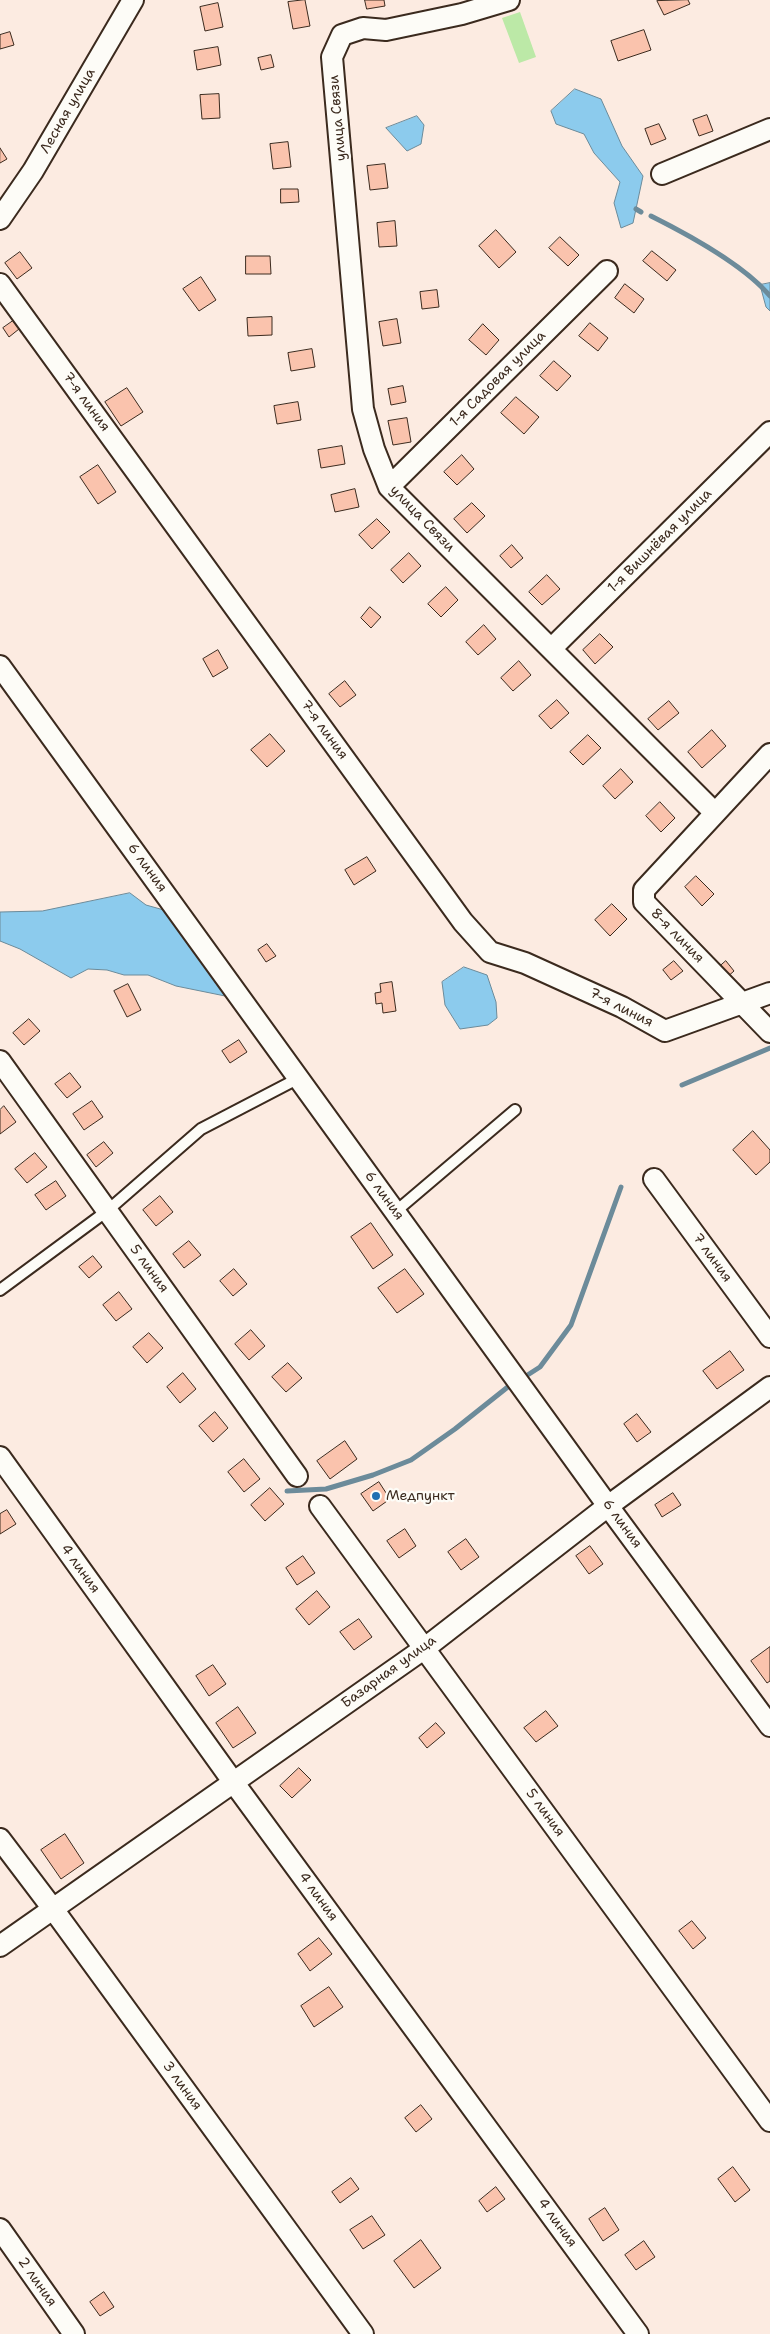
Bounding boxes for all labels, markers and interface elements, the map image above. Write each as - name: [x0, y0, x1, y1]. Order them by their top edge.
- street label: Лесная улица: [37, 66, 99, 156]
- street label: улица Связи: [326, 74, 350, 162]
- street label: 1-я Садовая улица: [447, 328, 549, 430]
- street label: 7-я линия: [59, 369, 113, 435]
- street label: улица Связи: [386, 482, 458, 556]
- street label: 1-я Вишнёвая улица: [605, 486, 715, 596]
- street label: 7-я линия: [297, 697, 351, 763]
- street label: 6 линия: [124, 840, 170, 896]
- street label: 8-я линия: [647, 905, 707, 967]
- street label: 7-я линия: [586, 985, 656, 1031]
- street label: 6 линия: [361, 1168, 407, 1224]
- street label: 7 линия: [689, 1230, 735, 1286]
- street label: 5 линия: [126, 1242, 172, 1296]
- place label: Медпункт: [386, 1488, 455, 1504]
- marker: Медпункт: [370, 1490, 382, 1502]
- street label: 6 линия: [599, 1496, 645, 1552]
- street label: 4 линия: [57, 1541, 103, 1597]
- street label: Базарная улица: [338, 1632, 440, 1712]
- street label: 5 линия: [522, 1786, 568, 1840]
- street label: 4 линия: [295, 1869, 341, 1925]
- street label: 3 линия: [159, 2058, 205, 2114]
- street label: 4 линия: [534, 2195, 580, 2251]
- street label: 2 линия: [14, 2254, 60, 2310]

